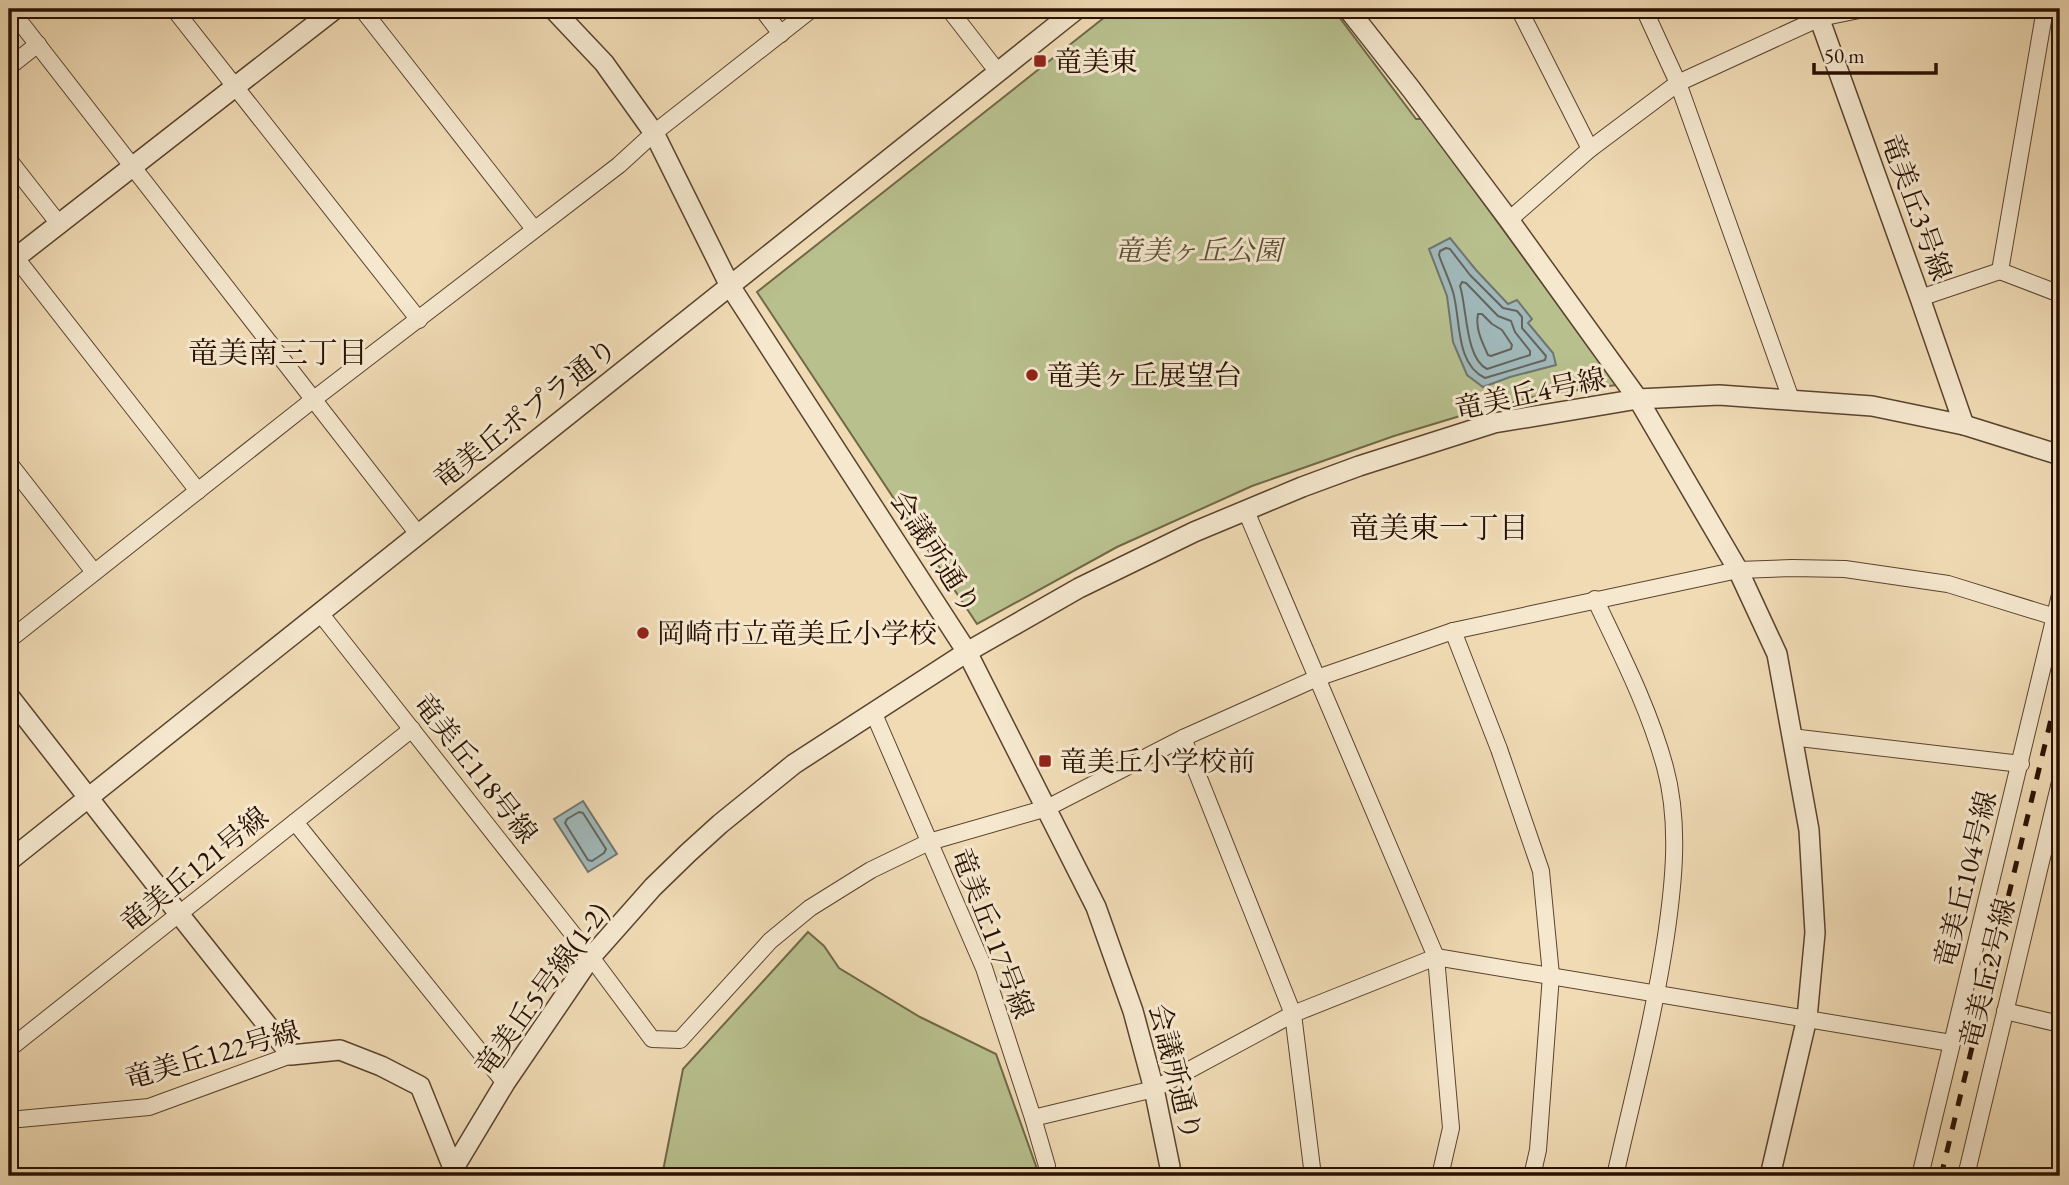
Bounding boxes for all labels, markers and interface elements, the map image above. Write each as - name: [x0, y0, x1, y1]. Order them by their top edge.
- scale bar: [1814, 32, 1936, 76]
- text: 50 m: [1824, 42, 1865, 69]
- place label: 竜美東: [1054, 43, 1138, 79]
- marker: 竜美東: [1032, 53, 1048, 69]
- street label: 竜美丘3号線: [1874, 129, 1960, 285]
- park label: 竜美ヶ丘公園: [1114, 232, 1286, 268]
- street label: 竜美丘ポプラ通り: [426, 330, 624, 496]
- district label: 竜美南三丁目: [188, 333, 368, 372]
- place label: 竜美ヶ丘展望台: [1046, 357, 1242, 393]
- street label: 竜美丘4号線: [1451, 359, 1609, 427]
- marker: 竜美ヶ丘展望台: [1024, 367, 1040, 383]
- street label: 会議所通り: [883, 483, 989, 621]
- district label: 竜美東一丁目: [1349, 508, 1529, 547]
- place label: 岡崎市立竜美丘小学校: [657, 615, 937, 651]
- marker: 岡崎市立竜美丘小学校: [635, 625, 651, 641]
- street label: 竜美丘118号線: [406, 686, 546, 850]
- place label: 竜美丘小学校前: [1059, 743, 1255, 779]
- marker: 竜美丘小学校前: [1037, 753, 1053, 769]
- street label: 竜美丘104号線: [1926, 787, 2004, 971]
- street label: 竜美丘121号線: [113, 798, 275, 940]
- street label: 竜美丘117号線: [944, 842, 1042, 1024]
- street label: 竜美丘2号線: [1951, 894, 2023, 1052]
- street label: 竜美丘5号線(1-2): [466, 895, 616, 1083]
- street label: 会議所通り: [1142, 1000, 1210, 1144]
- street label: 竜美丘122号線: [120, 1012, 304, 1096]

